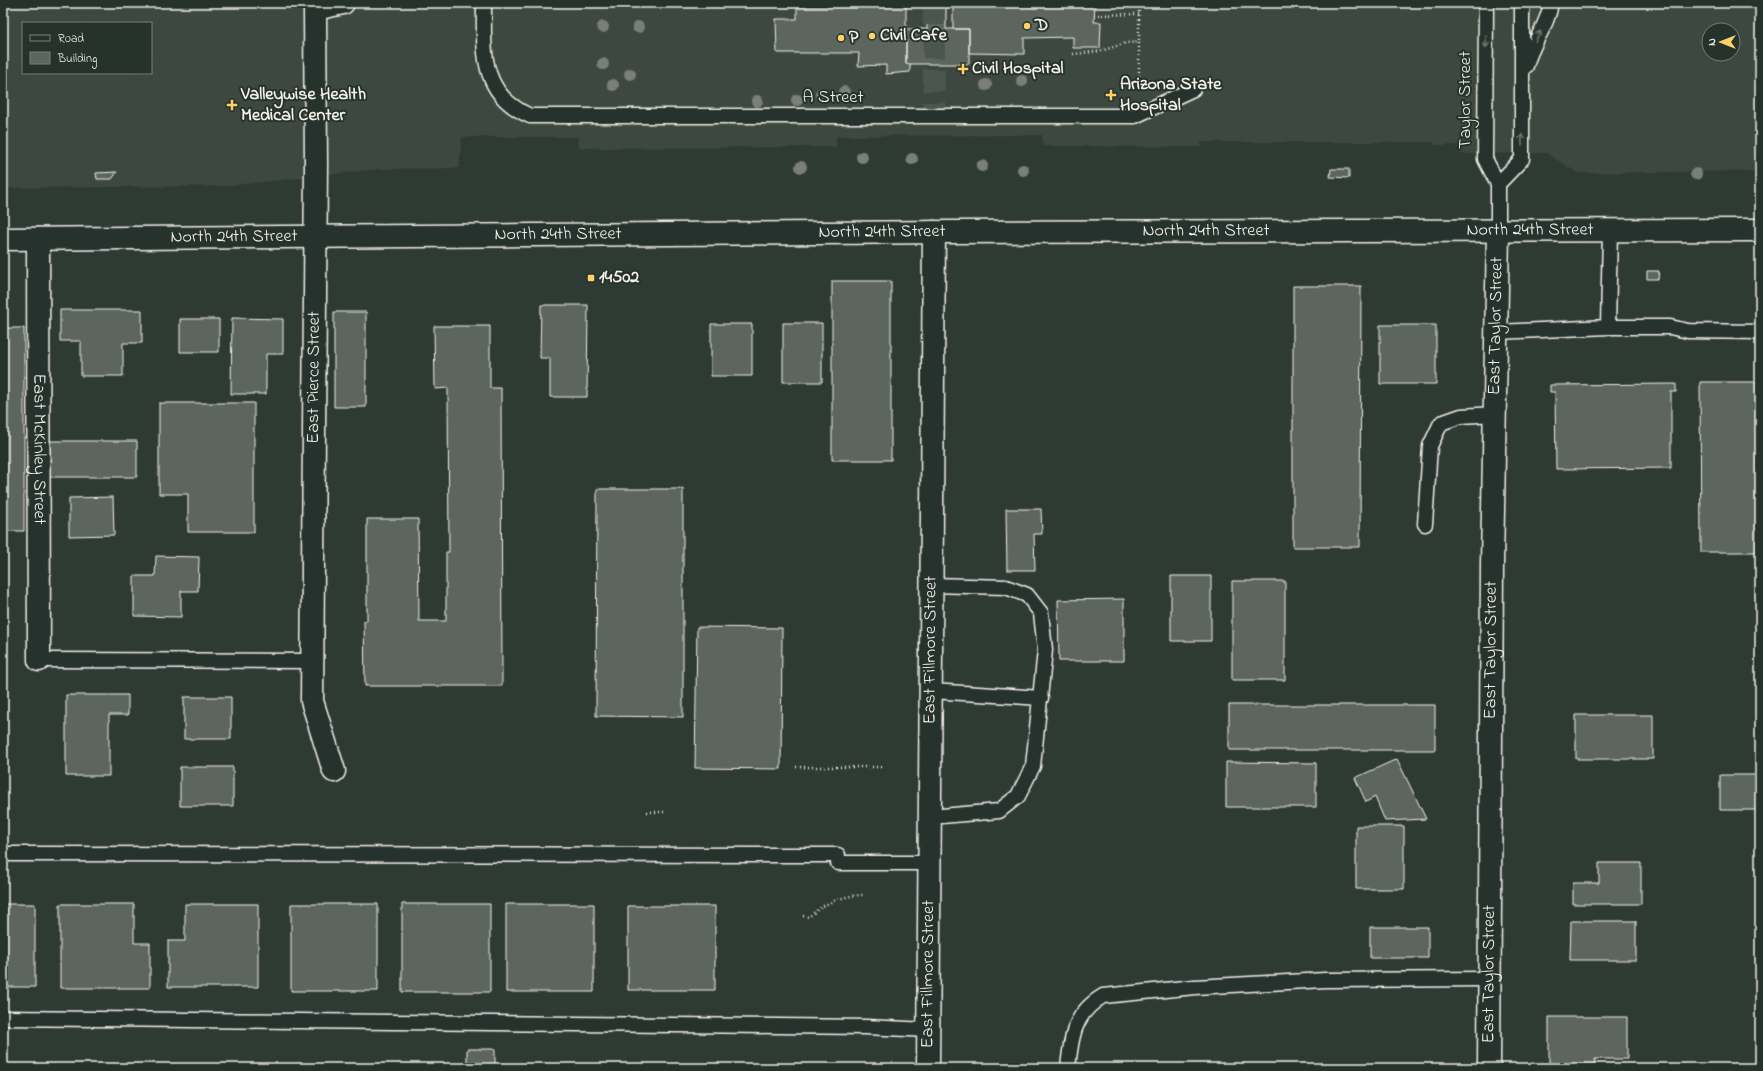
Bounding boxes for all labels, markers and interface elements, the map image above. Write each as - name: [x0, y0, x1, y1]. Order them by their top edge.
- place label: D: [1034, 13, 1048, 39]
- marker: D: [1022, 21, 1032, 31]
- legend: [22, 22, 152, 74]
- north arrow: [1701, 22, 1741, 62]
- place label: Civil Cafe: [880, 23, 948, 49]
- place label: P: [849, 25, 859, 51]
- text: Road: [58, 30, 84, 48]
- one-way arrow: [1535, 30, 1542, 42]
- marker: Civil Cafe: [867, 31, 877, 41]
- marker: P: [836, 33, 846, 43]
- one-way arrow: [1482, 35, 1490, 48]
- text: N: [1704, 38, 1720, 46]
- text: Building: [57, 50, 97, 69]
- street label: Taylor Street: [1453, 51, 1479, 149]
- place label: Civil Hospital: [972, 56, 1064, 82]
- marker: Civil Hospital: [957, 63, 969, 75]
- place label: Arizona State Hospital: [1120, 72, 1222, 119]
- place label: Valleywise Health Medical Center: [240, 82, 366, 129]
- street label: A Street: [803, 85, 863, 111]
- marker: Arizona State Hospital: [1105, 89, 1117, 101]
- marker: Valleywise Health Medical Center: [226, 99, 238, 111]
- one-way arrow: [1518, 134, 1526, 147]
- street label: North 24th Street: [1466, 217, 1594, 244]
- street label: North 24th Street: [1142, 218, 1270, 245]
- street label: North 24th Street: [818, 219, 946, 246]
- street label: North 24th Street: [494, 221, 622, 248]
- street label: North 24th Street: [170, 224, 298, 251]
- street label: East Taylor Street: [1482, 257, 1511, 395]
- place label: 14502: [599, 265, 639, 291]
- marker: 14502: [586, 273, 596, 283]
- street label: East Pierce Street: [301, 311, 328, 444]
- street label: East McKinley Street: [25, 373, 52, 525]
- street label: East Fillmore Street: [917, 576, 945, 724]
- street label: East Taylor Street: [1478, 581, 1505, 719]
- street label: East Fillmore Street: [915, 900, 942, 1048]
- street label: East Taylor Street: [1476, 905, 1503, 1043]

